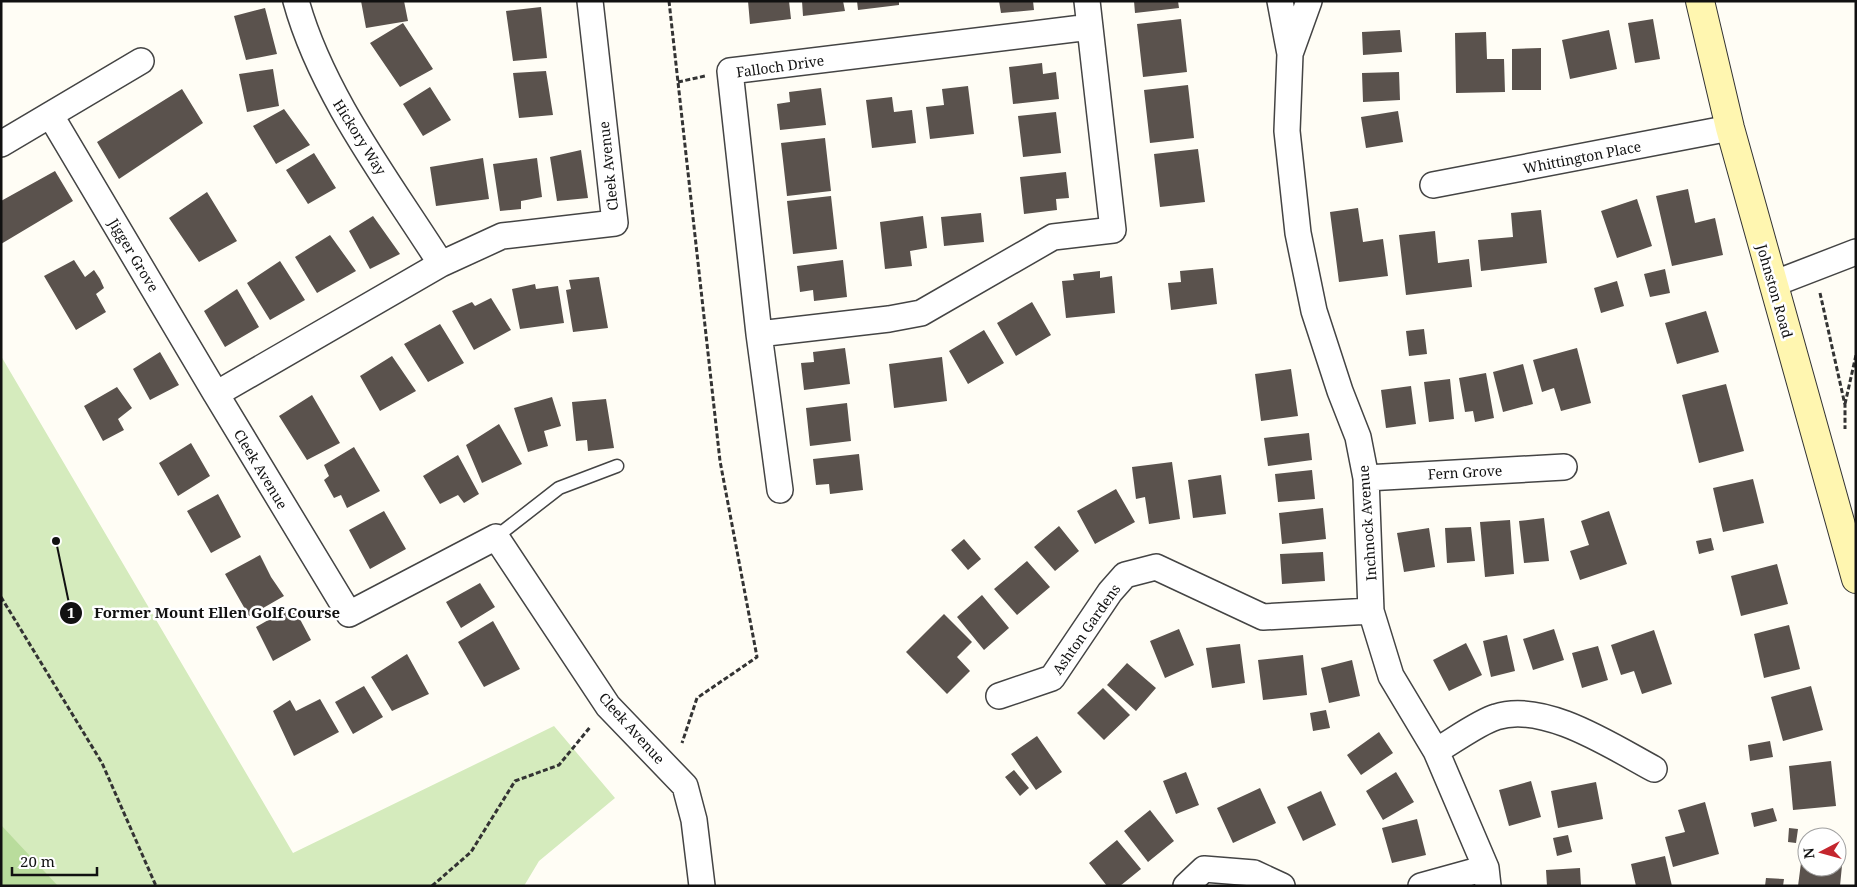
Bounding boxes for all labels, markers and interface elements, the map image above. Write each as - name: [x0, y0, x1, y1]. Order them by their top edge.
- street label: Falloch Drive: [735, 50, 825, 82]
- street label: Hickory Way: [329, 96, 391, 178]
- street label: Cleek Avenue: [594, 120, 622, 212]
- street label: Whittington Place: [1521, 136, 1643, 178]
- street label: Jigger Grove: [104, 214, 163, 295]
- street label: Johnston Road: [1752, 241, 1798, 340]
- street label: Cleek Avenue: [230, 426, 292, 512]
- street label: Fern Grove: [1427, 461, 1503, 483]
- street label: Inchnock Avenue: [1353, 465, 1381, 581]
- street label: Ashton Gardens: [1048, 580, 1124, 678]
- callout: Former Mount Ellen Golf Course: [59, 598, 350, 628]
- text: 1: [67, 602, 75, 622]
- text: Former Mount Ellen Golf Course: [94, 602, 340, 622]
- street label: Cleek Avenue: [595, 688, 669, 768]
- north arrow: [1797, 827, 1847, 877]
- scale bar: [12, 844, 98, 876]
- text: N: [1799, 847, 1819, 860]
- text: 20 m: [20, 851, 55, 871]

